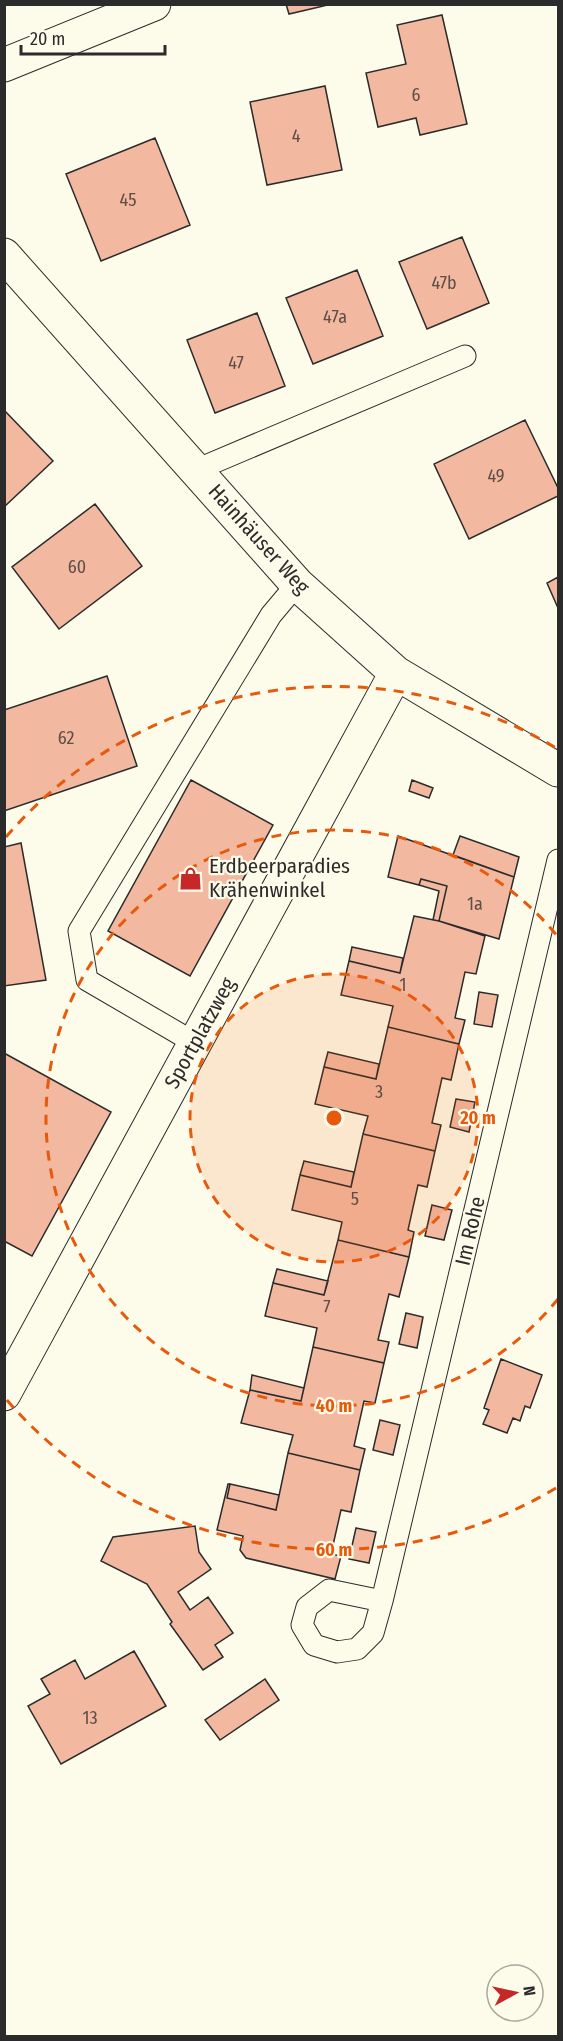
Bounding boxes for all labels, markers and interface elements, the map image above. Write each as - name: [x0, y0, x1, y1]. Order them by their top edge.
- scale bar: [21, 18, 165, 56]
- text: 20 m: [30, 28, 65, 50]
- house number: 6: [412, 84, 421, 106]
- house number: 4: [292, 125, 301, 147]
- house number: 45: [120, 189, 136, 211]
- house number: 47b: [431, 272, 457, 294]
- house number: 47a: [323, 306, 347, 328]
- house number: 47: [228, 352, 244, 374]
- house number: 49: [487, 465, 505, 487]
- street label: Hainhäuser Weg: [203, 479, 315, 599]
- house number: 60: [68, 556, 86, 578]
- house number: 62: [58, 727, 74, 749]
- place label: Erdbeerparadies Krähenwinkel: [209, 853, 350, 903]
- shop icon: Erdbeerparadies Krähenwinkel: [178, 865, 204, 891]
- house number: 1a: [467, 893, 483, 915]
- street label: Sportplatzweg: [159, 973, 241, 1093]
- house number: 1: [399, 974, 407, 996]
- house number: 3: [375, 1081, 383, 1103]
- text: 20 m: [459, 1107, 496, 1129]
- centre of rings: [324, 1108, 344, 1128]
- house number: 5: [351, 1188, 359, 1210]
- street label: Im Rohe: [449, 1194, 491, 1268]
- house number: 7: [323, 1296, 331, 1318]
- text: 40 m: [316, 1395, 352, 1417]
- text: 60 m: [316, 1539, 352, 1561]
- house number: 13: [82, 1707, 98, 1729]
- north arrow: [485, 1963, 545, 2023]
- text: N: [519, 1985, 539, 1997]

